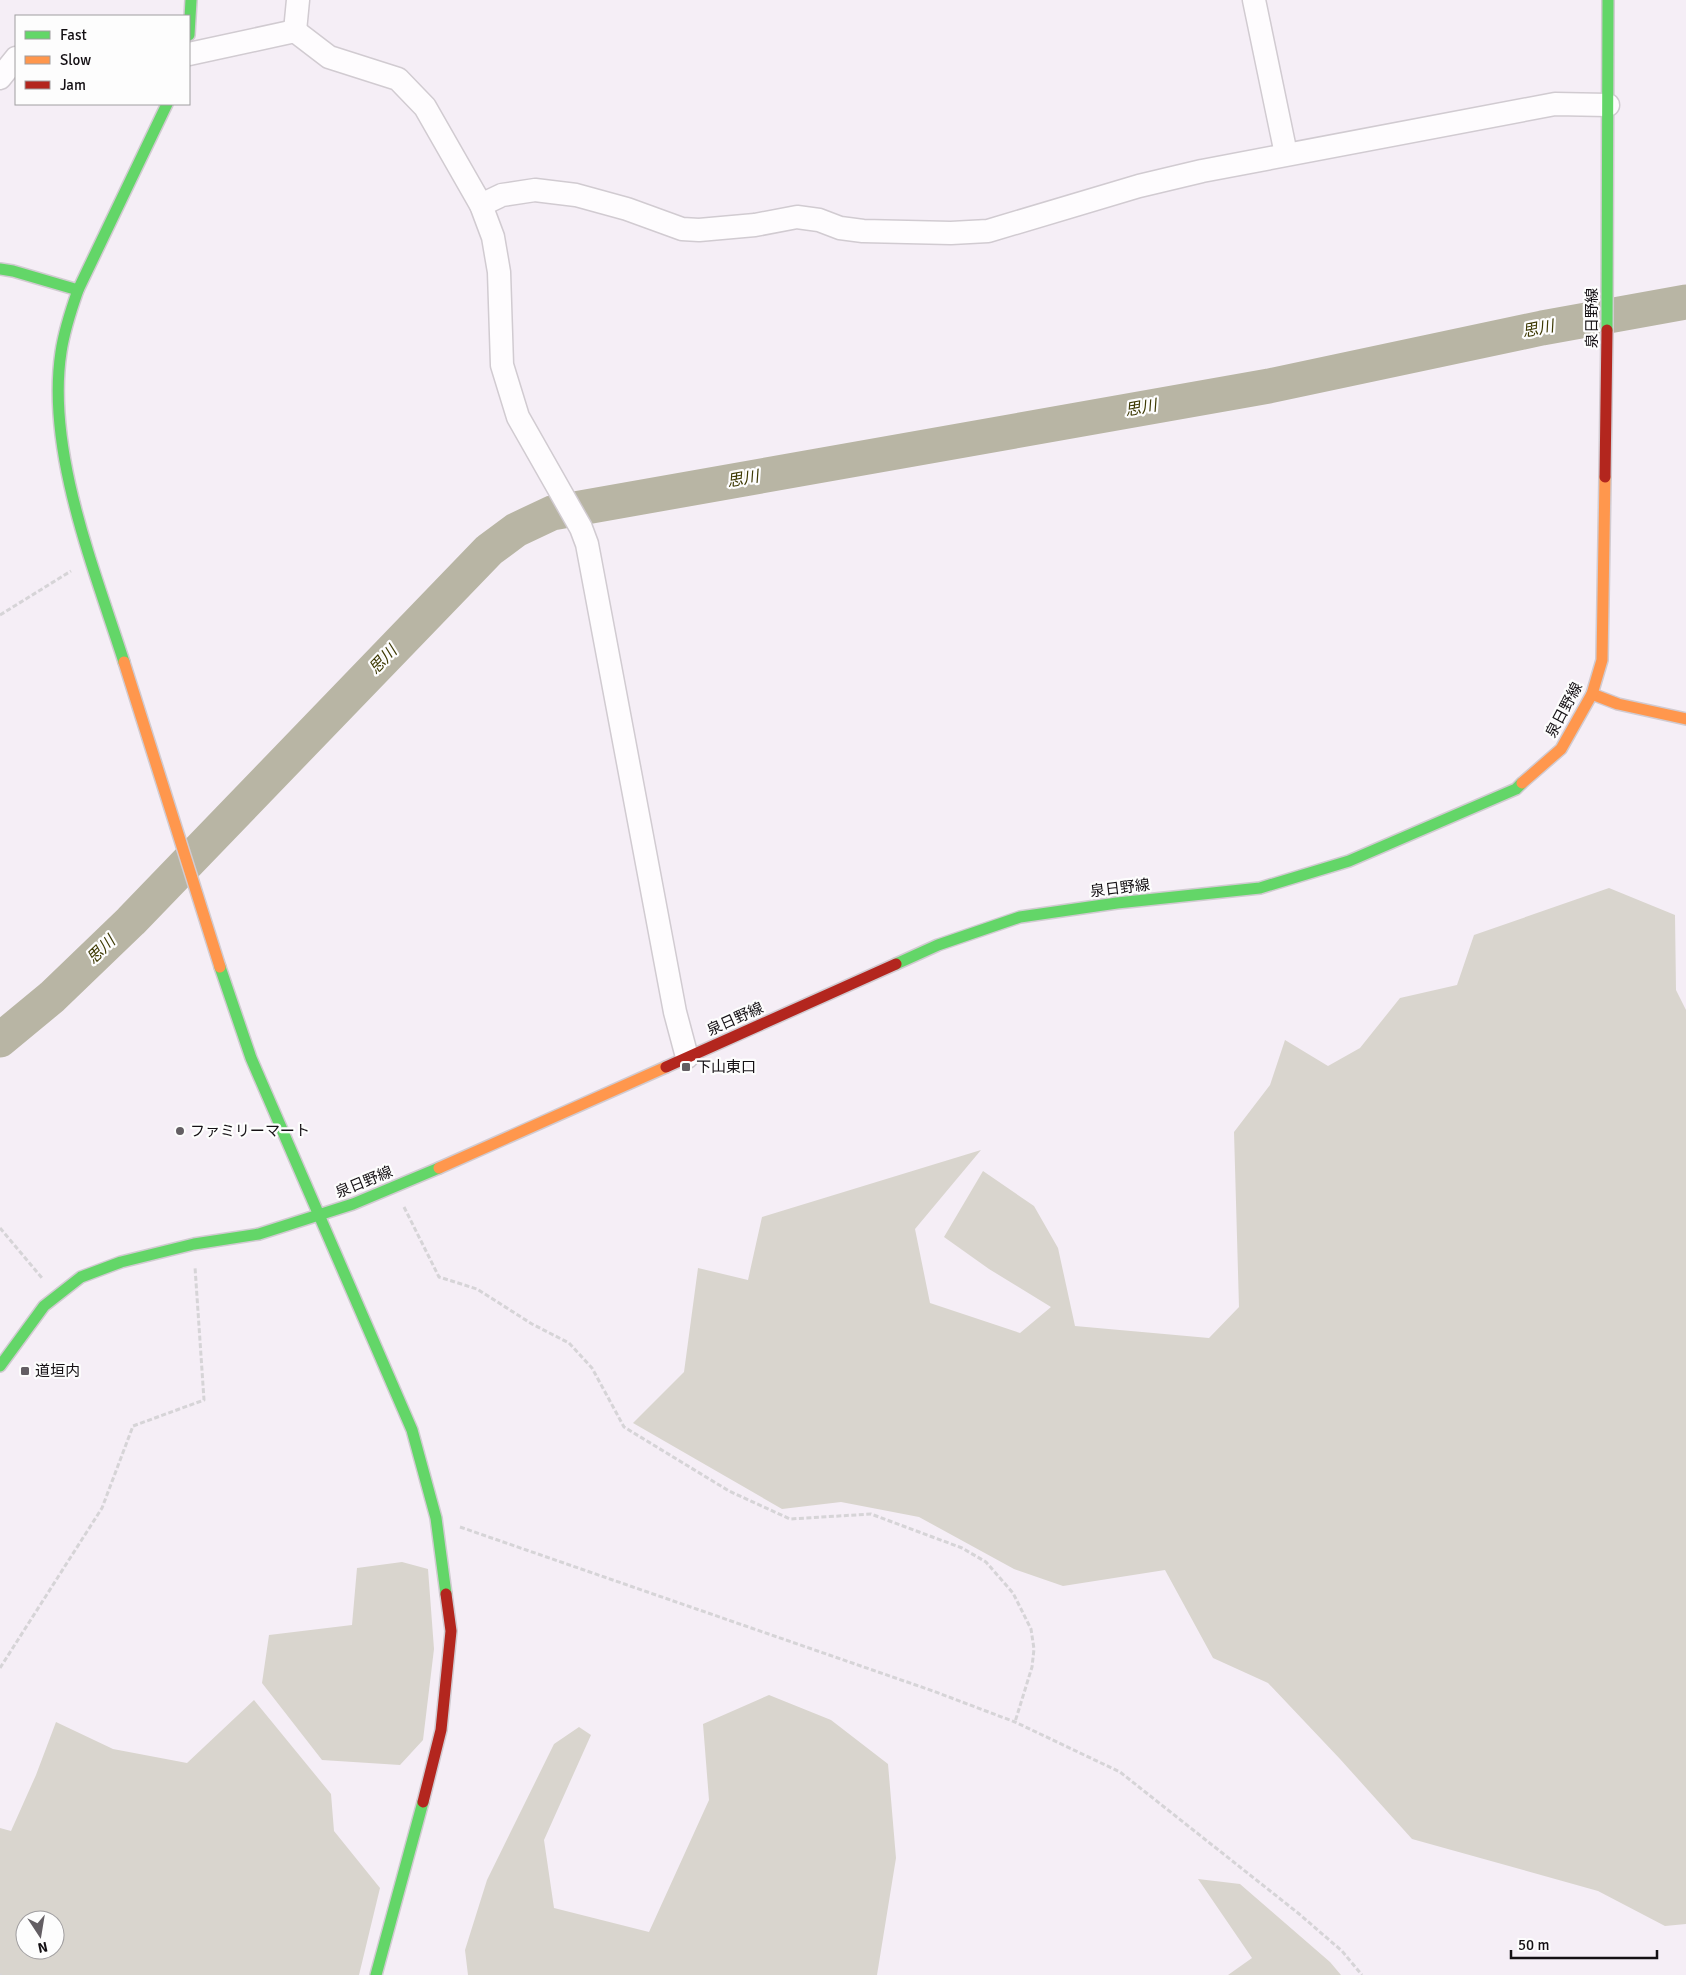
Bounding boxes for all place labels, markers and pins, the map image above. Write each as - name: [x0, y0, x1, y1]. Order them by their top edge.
- place label: 下山東口: [696, 1058, 756, 1076]
- marker: 下山東口: [680, 1061, 692, 1073]
- place label: ファミリーマート: [190, 1122, 310, 1140]
- marker: ファミリーマート: [174, 1125, 186, 1137]
- place label: 道垣内: [35, 1362, 80, 1380]
- marker: 道垣内: [19, 1365, 31, 1377]

